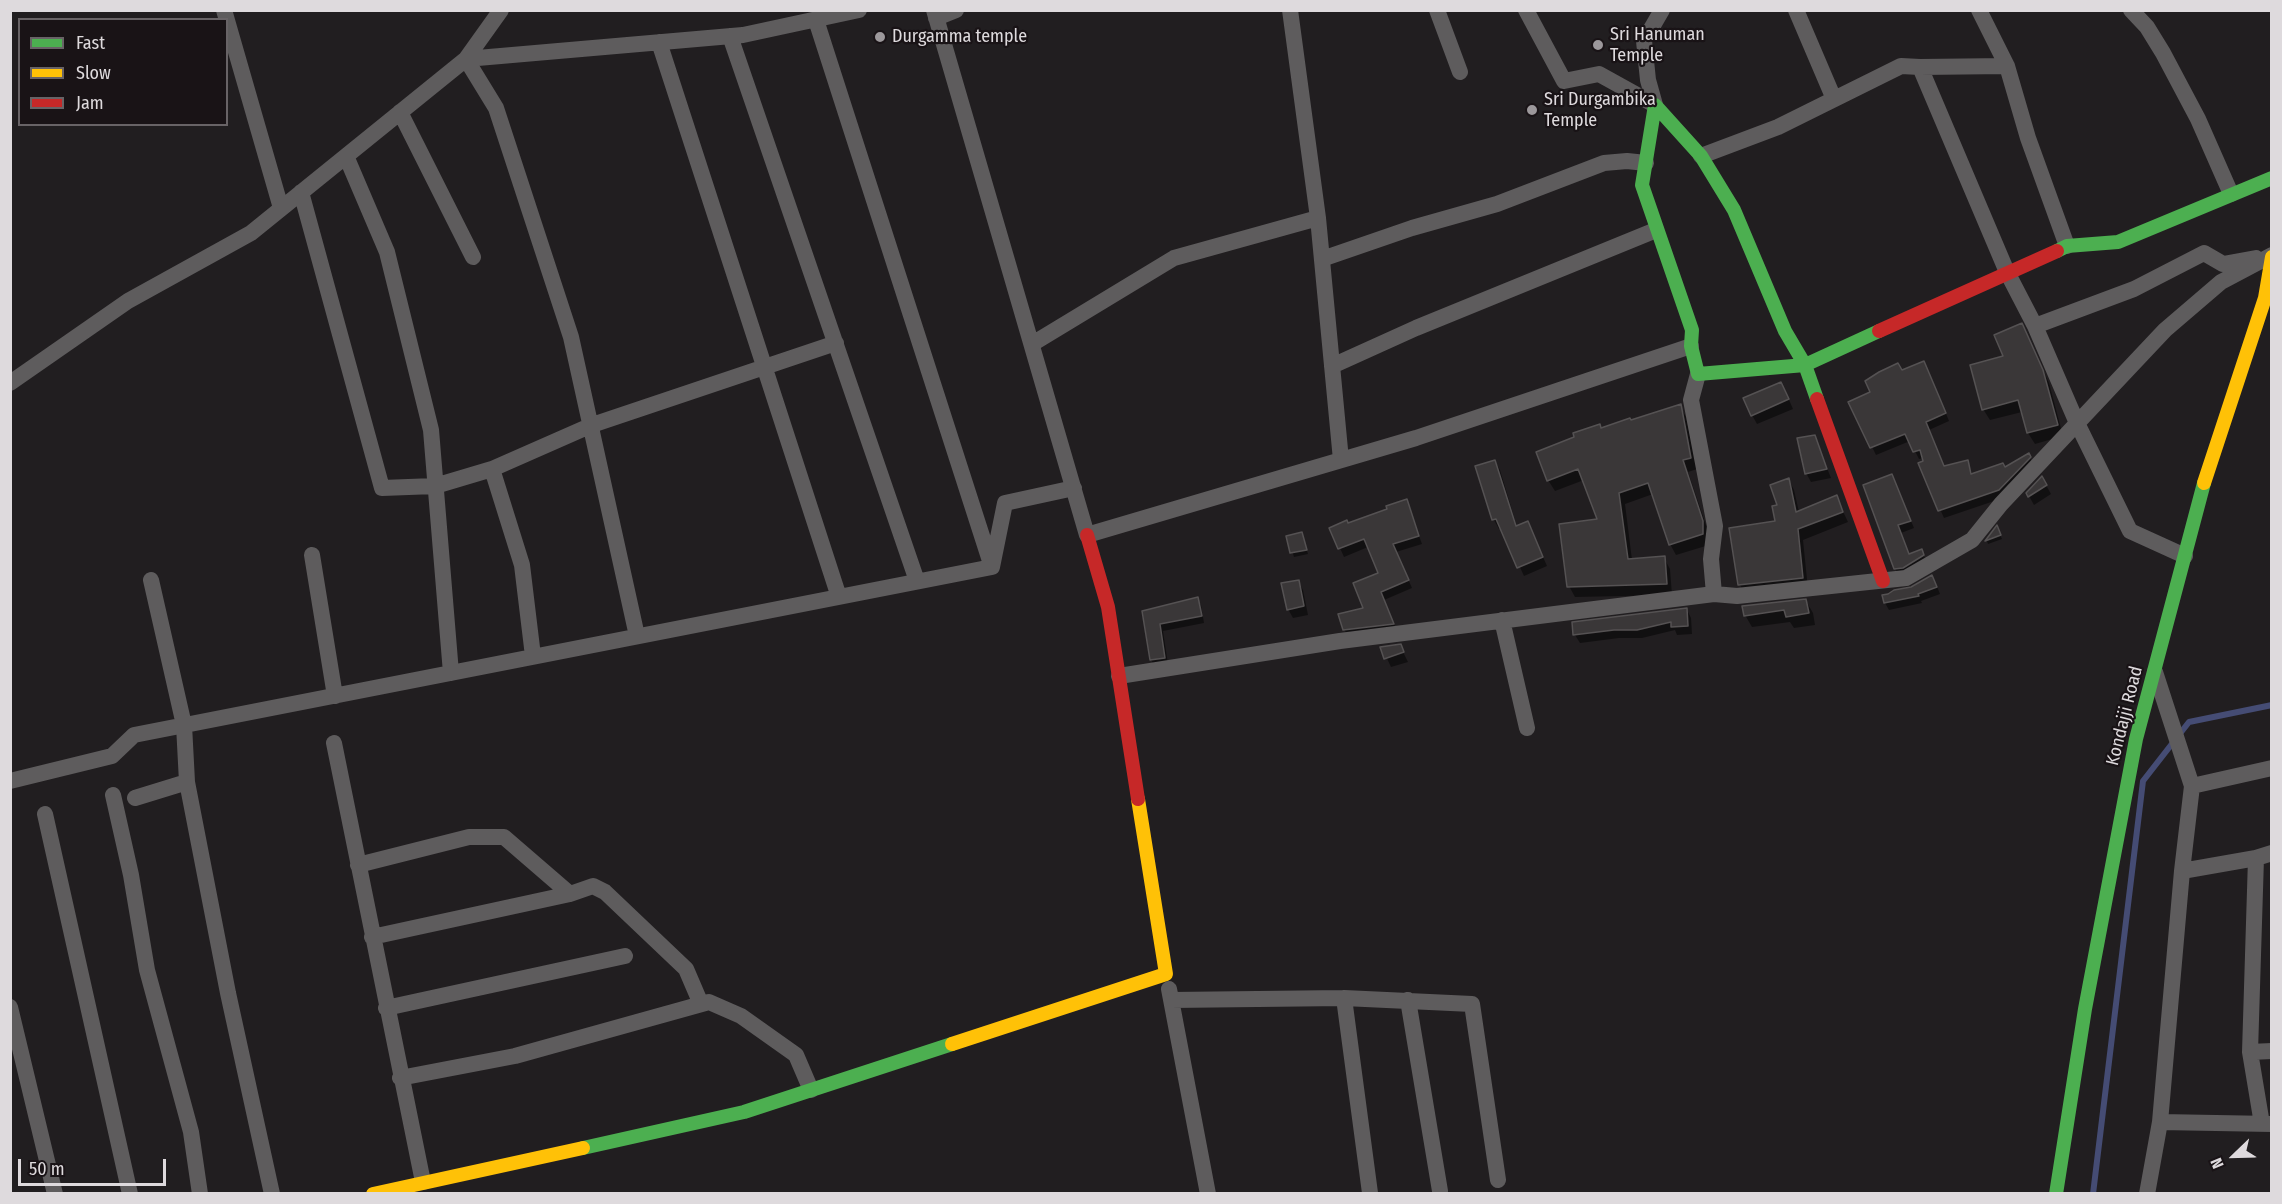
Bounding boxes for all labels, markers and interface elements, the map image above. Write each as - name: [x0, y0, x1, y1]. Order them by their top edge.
- legend: [18, 18, 228, 126]
- place label: Sri Hanuman Temple: [1610, 24, 1705, 66]
- place label: Durgamma temple: [892, 26, 1027, 48]
- marker: Durgamma temple: [873, 30, 887, 44]
- text: Fast: [76, 32, 105, 54]
- marker: Sri Hanuman Temple: [1591, 38, 1605, 52]
- text: Slow: [76, 62, 111, 84]
- place label: Sri Durgambika Temple: [1544, 89, 1656, 132]
- text: Jam: [76, 92, 104, 114]
- marker: Sri Durgambika Temple: [1525, 103, 1539, 117]
- street label: Kondajji Road: [2102, 664, 2148, 768]
- north arrow: [2204, 1126, 2264, 1186]
- scale bar: [21, 1147, 170, 1185]
- text: N: [2206, 1155, 2228, 1171]
- text: 50 m: [29, 1158, 65, 1180]

